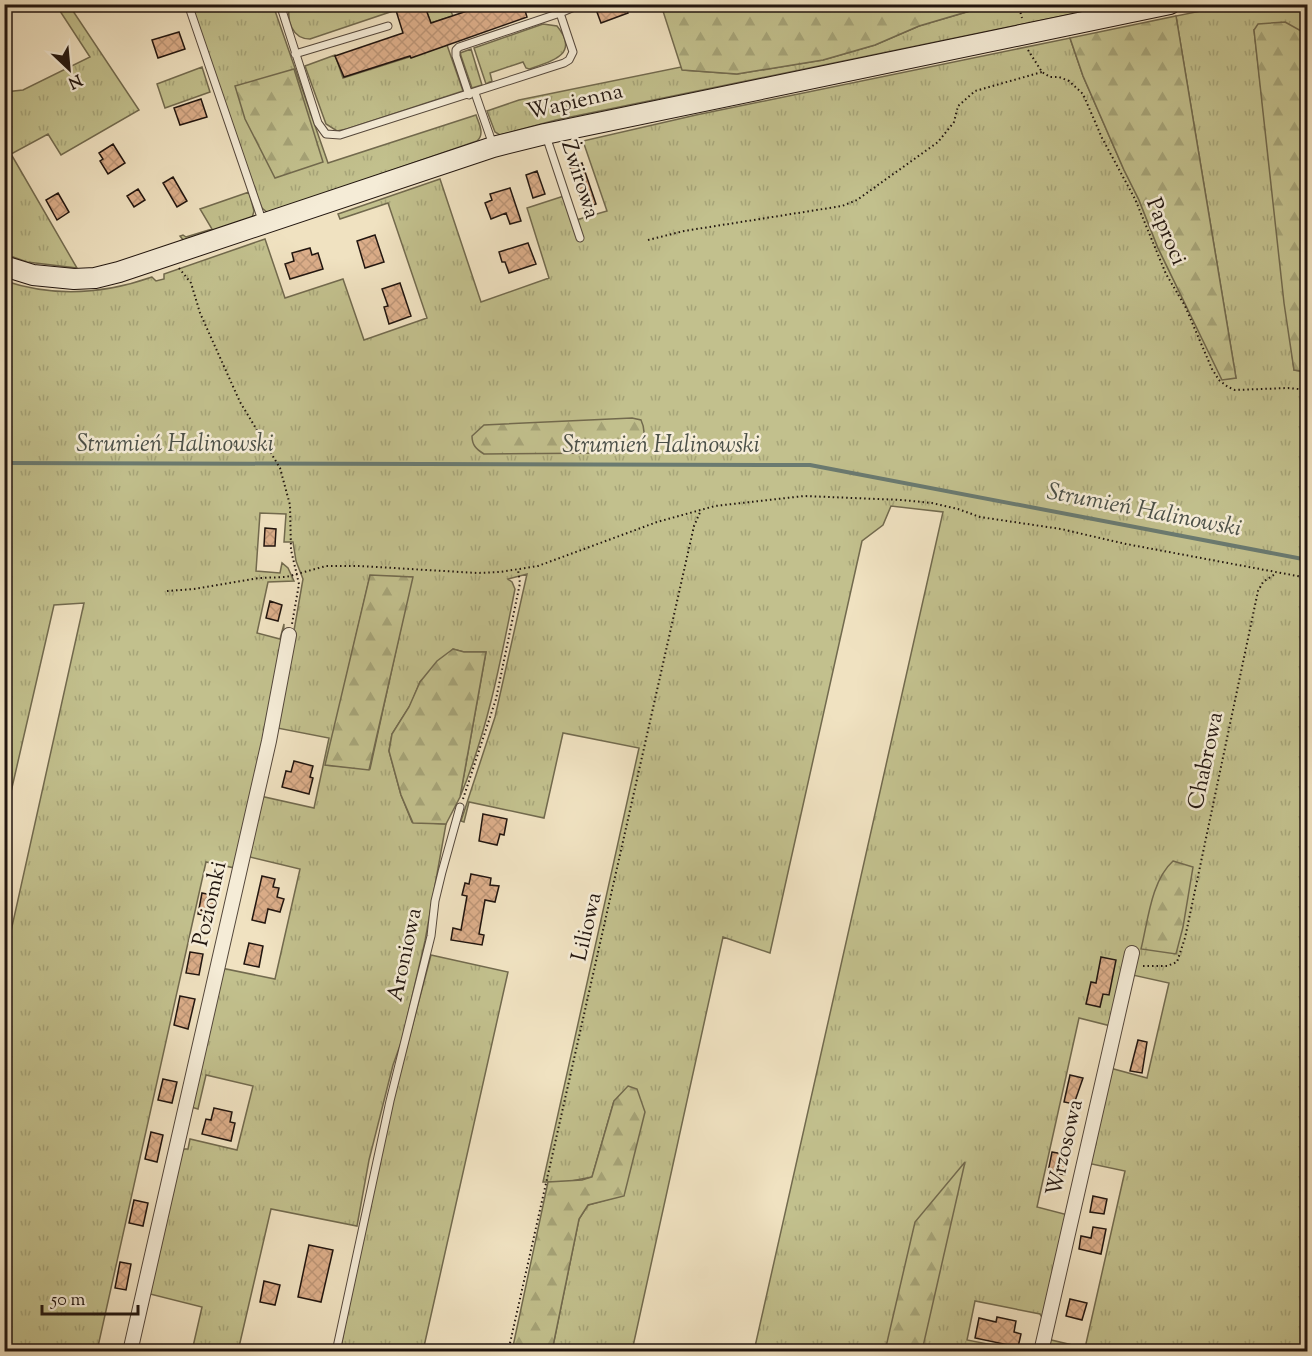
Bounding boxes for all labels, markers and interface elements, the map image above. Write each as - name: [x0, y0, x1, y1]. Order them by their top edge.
- north arrow: [39, 39, 99, 99]
- text: N: [63, 67, 85, 93]
- street label: Wapienna: [524, 76, 626, 130]
- street label: Żwirowa: [551, 137, 607, 223]
- street label: Paproci: [1136, 193, 1194, 271]
- water label: Strumień Halinowski: [76, 428, 274, 462]
- water label: Strumień Halinowski: [562, 429, 760, 463]
- water label: Strumień Halinowski: [1044, 475, 1244, 547]
- street label: Chabrowa: [1181, 709, 1233, 813]
- street label: Poziomki: [186, 858, 236, 950]
- street label: Liliowa: [565, 889, 611, 965]
- street label: Aroniowa: [380, 905, 432, 1005]
- street label: Wrzosowa: [1039, 1096, 1093, 1200]
- scale bar: [42, 1278, 138, 1316]
- text: 50 m: [50, 1288, 86, 1314]

